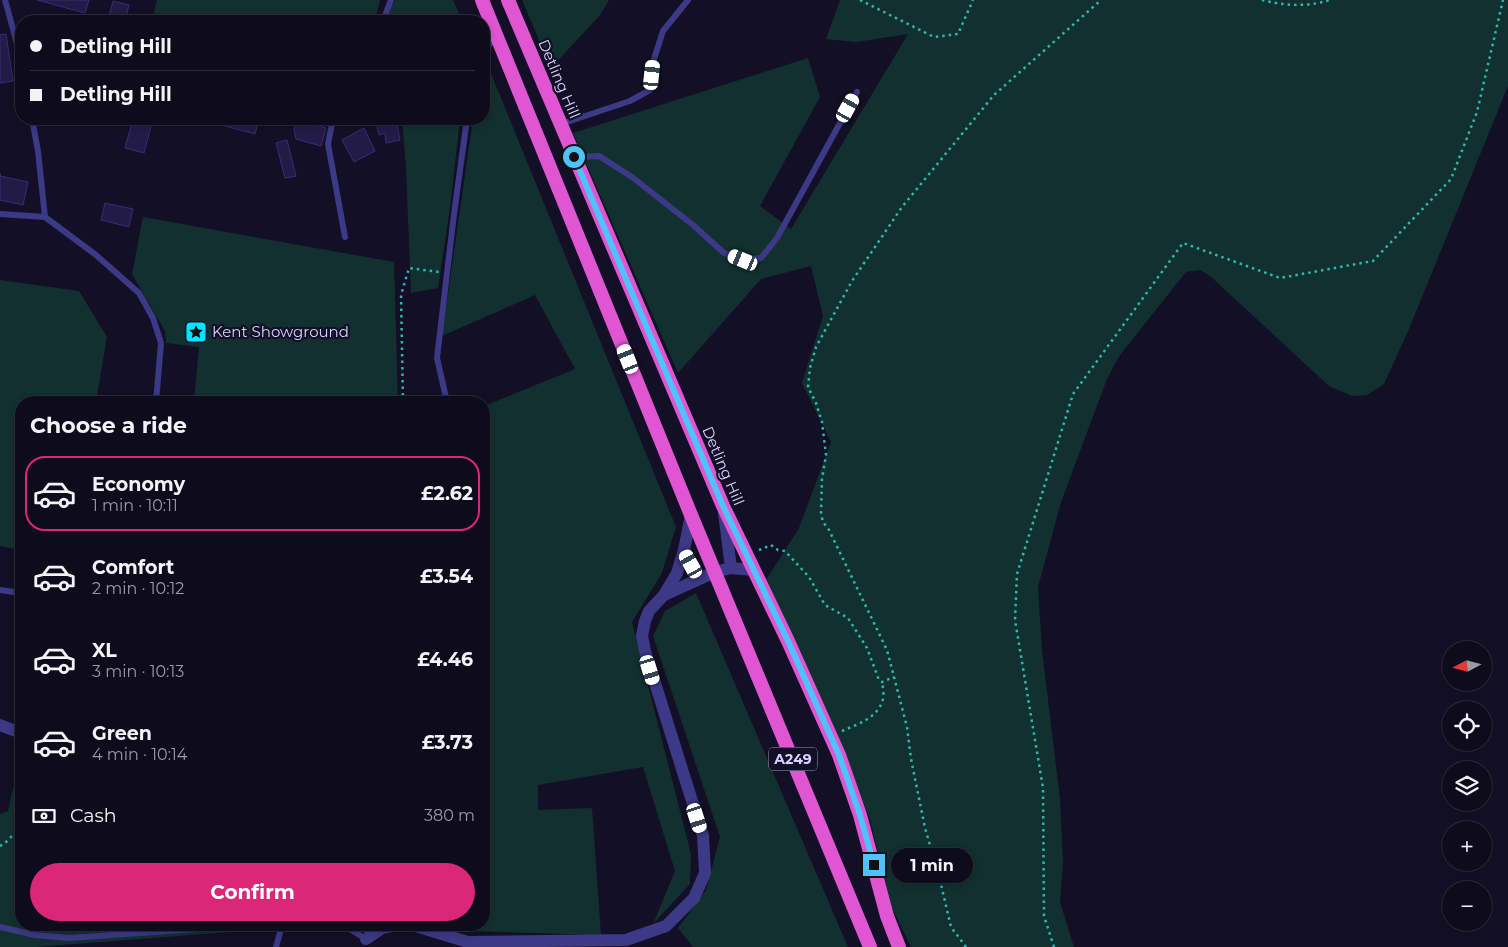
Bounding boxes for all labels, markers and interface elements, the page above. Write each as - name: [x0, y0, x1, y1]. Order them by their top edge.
- text: Detling Hill: [60, 35, 172, 58]
- street label: Detling Hill: [534, 36, 585, 121]
- car: [642, 59, 661, 91]
- text: Detling Hill: [60, 83, 172, 106]
- car: [834, 91, 861, 125]
- route start: [563, 146, 585, 168]
- car: [726, 247, 759, 273]
- place icon: Kent Showground: [184, 320, 208, 344]
- place label: Kent Showground: [212, 322, 349, 341]
- car: [615, 342, 640, 376]
- text: Choose a ride: [30, 412, 187, 439]
- street label: Detling Hill: [698, 423, 749, 508]
- icon: car: [32, 471, 77, 516]
- text: Economy: [92, 473, 185, 496]
- text: £2.62: [421, 482, 473, 505]
- text: 1 min · 10:11: [92, 496, 178, 515]
- car: [677, 547, 704, 581]
- icon: car: [32, 554, 77, 599]
- text: Comfort: [92, 556, 174, 579]
- text: £3.54: [420, 565, 473, 588]
- text: 2 min · 10:12: [92, 579, 184, 598]
- icon: car: [32, 637, 77, 682]
- text: XL: [92, 639, 117, 662]
- north arrow: [1442, 641, 1492, 691]
- map controls: [1442, 641, 1492, 931]
- text: £4.46: [417, 648, 473, 671]
- car: [638, 653, 661, 687]
- text: 3 min · 10:13: [92, 662, 184, 681]
- button: locate: [1442, 701, 1492, 751]
- icon: car: [32, 720, 77, 765]
- text: Green: [92, 722, 152, 745]
- text: £3.73: [422, 731, 473, 754]
- text: 4 min · 10:14: [92, 745, 187, 764]
- road number: A249: [769, 748, 817, 771]
- button: layers: [1442, 761, 1492, 811]
- car: [685, 801, 708, 835]
- icon: cash: [30, 802, 58, 830]
- text: Cash: [70, 804, 117, 827]
- text: 380 m: [424, 806, 475, 825]
- button: +: [1442, 821, 1492, 871]
- callout: 1 min: [892, 848, 974, 882]
- route end: [863, 854, 885, 876]
- text: 1 min: [910, 856, 954, 875]
- button: Confirm: [30, 863, 475, 921]
- button: −: [1442, 881, 1492, 931]

